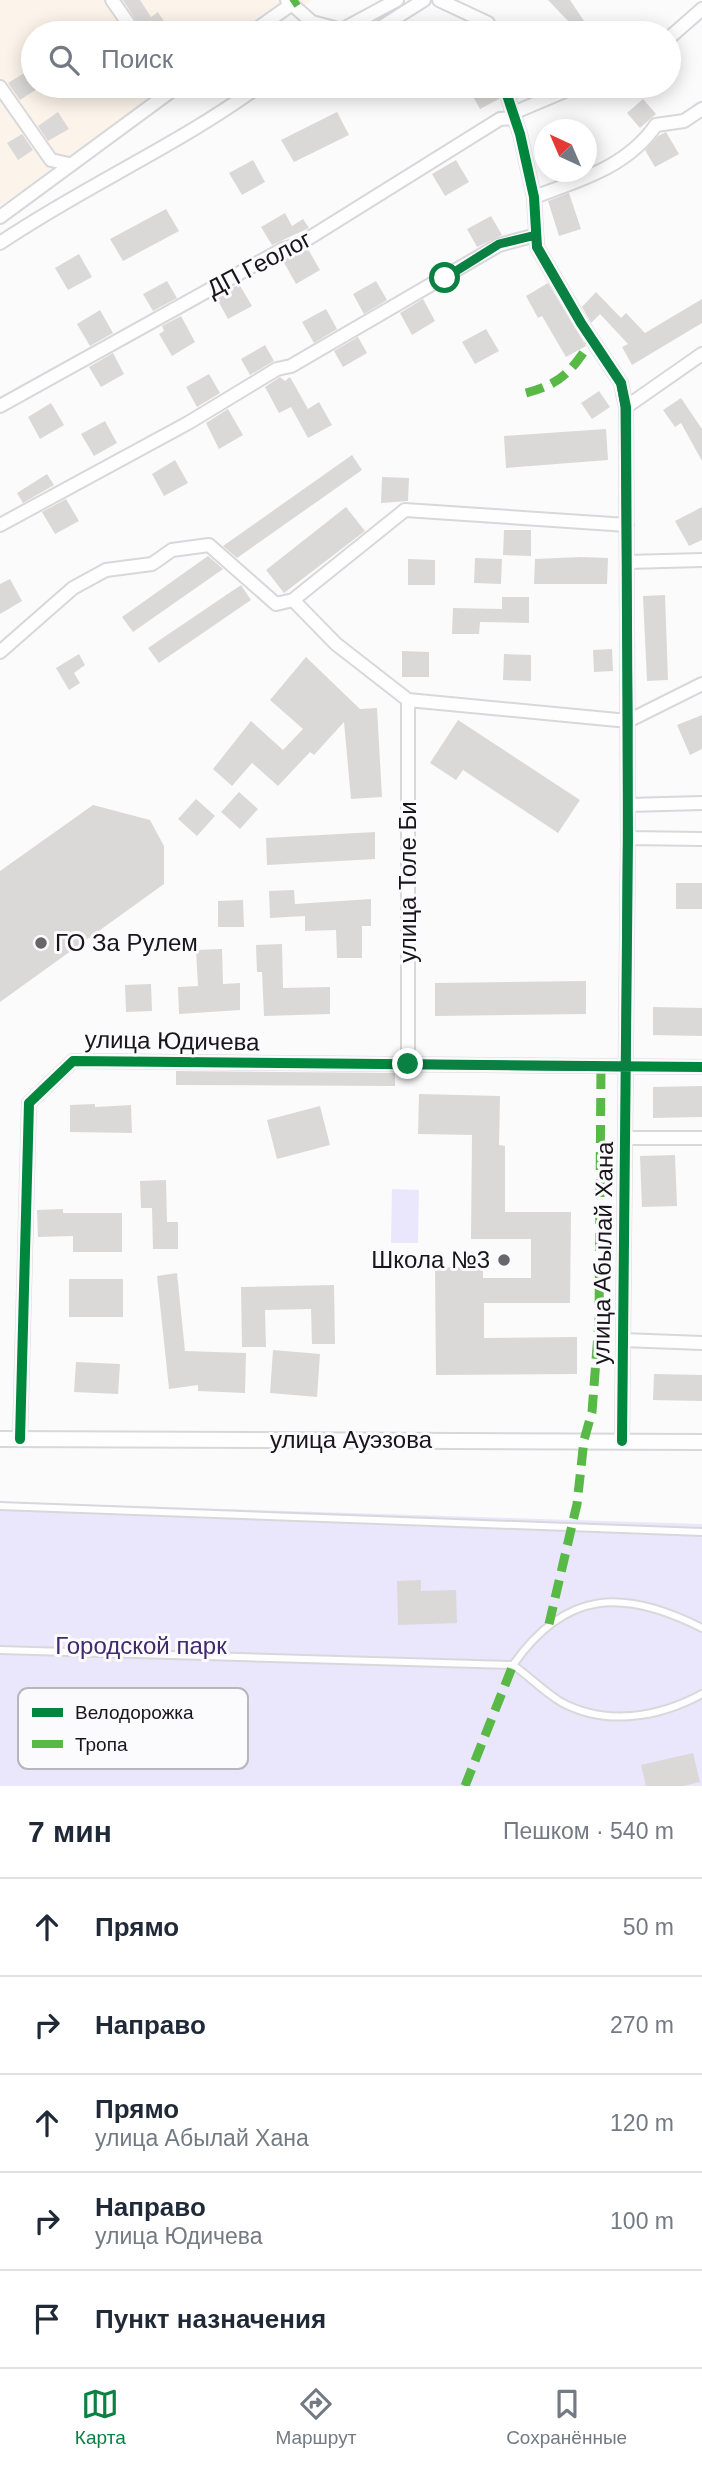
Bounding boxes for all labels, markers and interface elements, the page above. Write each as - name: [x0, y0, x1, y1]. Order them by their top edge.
- search box: [21, 21, 681, 98]
- icon: search: [45, 41, 83, 79]
- text: Поиск: [101, 44, 173, 74]
- north arrow: [534, 119, 597, 182]
- street label: ДП Геолог: [202, 225, 316, 302]
- route start: [429, 262, 460, 293]
- street label: улица Толе Би: [394, 801, 421, 963]
- place label: ГО За Рулем: [55, 929, 198, 956]
- marker: ГО За Рулем: [33, 935, 49, 951]
- street label: улица Юдичева: [84, 1025, 260, 1056]
- route end: [392, 1048, 423, 1079]
- street label: улица Абылай Хана: [587, 1141, 618, 1365]
- place label: Школа №3: [371, 1246, 490, 1273]
- marker: Школа №3: [496, 1252, 512, 1268]
- street label: улица Ауэзова: [270, 1426, 433, 1453]
- park label: Городской парк: [55, 1632, 227, 1659]
- legend: [18, 1688, 248, 1769]
- text: Велодорожка: [75, 1702, 194, 1723]
- text: Тропа: [75, 1734, 128, 1755]
- text: 7 мин: [28, 1815, 112, 1848]
- text: Пешком · 540 m: [503, 1818, 674, 1844]
- icon: ahead: [28, 1908, 66, 1946]
- text: Прямо: [95, 1912, 179, 1942]
- text: 50 m: [623, 1914, 674, 1940]
- icon: right: [28, 2006, 66, 2044]
- text: Направо: [95, 2010, 206, 2040]
- text: 270 m: [610, 2012, 674, 2038]
- text: Прямо: [95, 2094, 179, 2124]
- icon: ahead: [28, 2104, 66, 2142]
- text: 120 m: [610, 2110, 674, 2136]
- text: улица Абылай Хана: [95, 2125, 309, 2151]
- text: Направо: [95, 2192, 206, 2222]
- icon: right: [28, 2202, 66, 2240]
- text: 100 m: [610, 2208, 674, 2234]
- text: улица Юдичева: [95, 2223, 263, 2249]
- icon: arrive: [28, 2300, 66, 2338]
- text: Пункт назначения: [95, 2304, 326, 2334]
- tab: Карта: [75, 2385, 126, 2449]
- tab: Маршрут: [275, 2385, 356, 2449]
- tab: Сохранённые: [506, 2385, 627, 2449]

